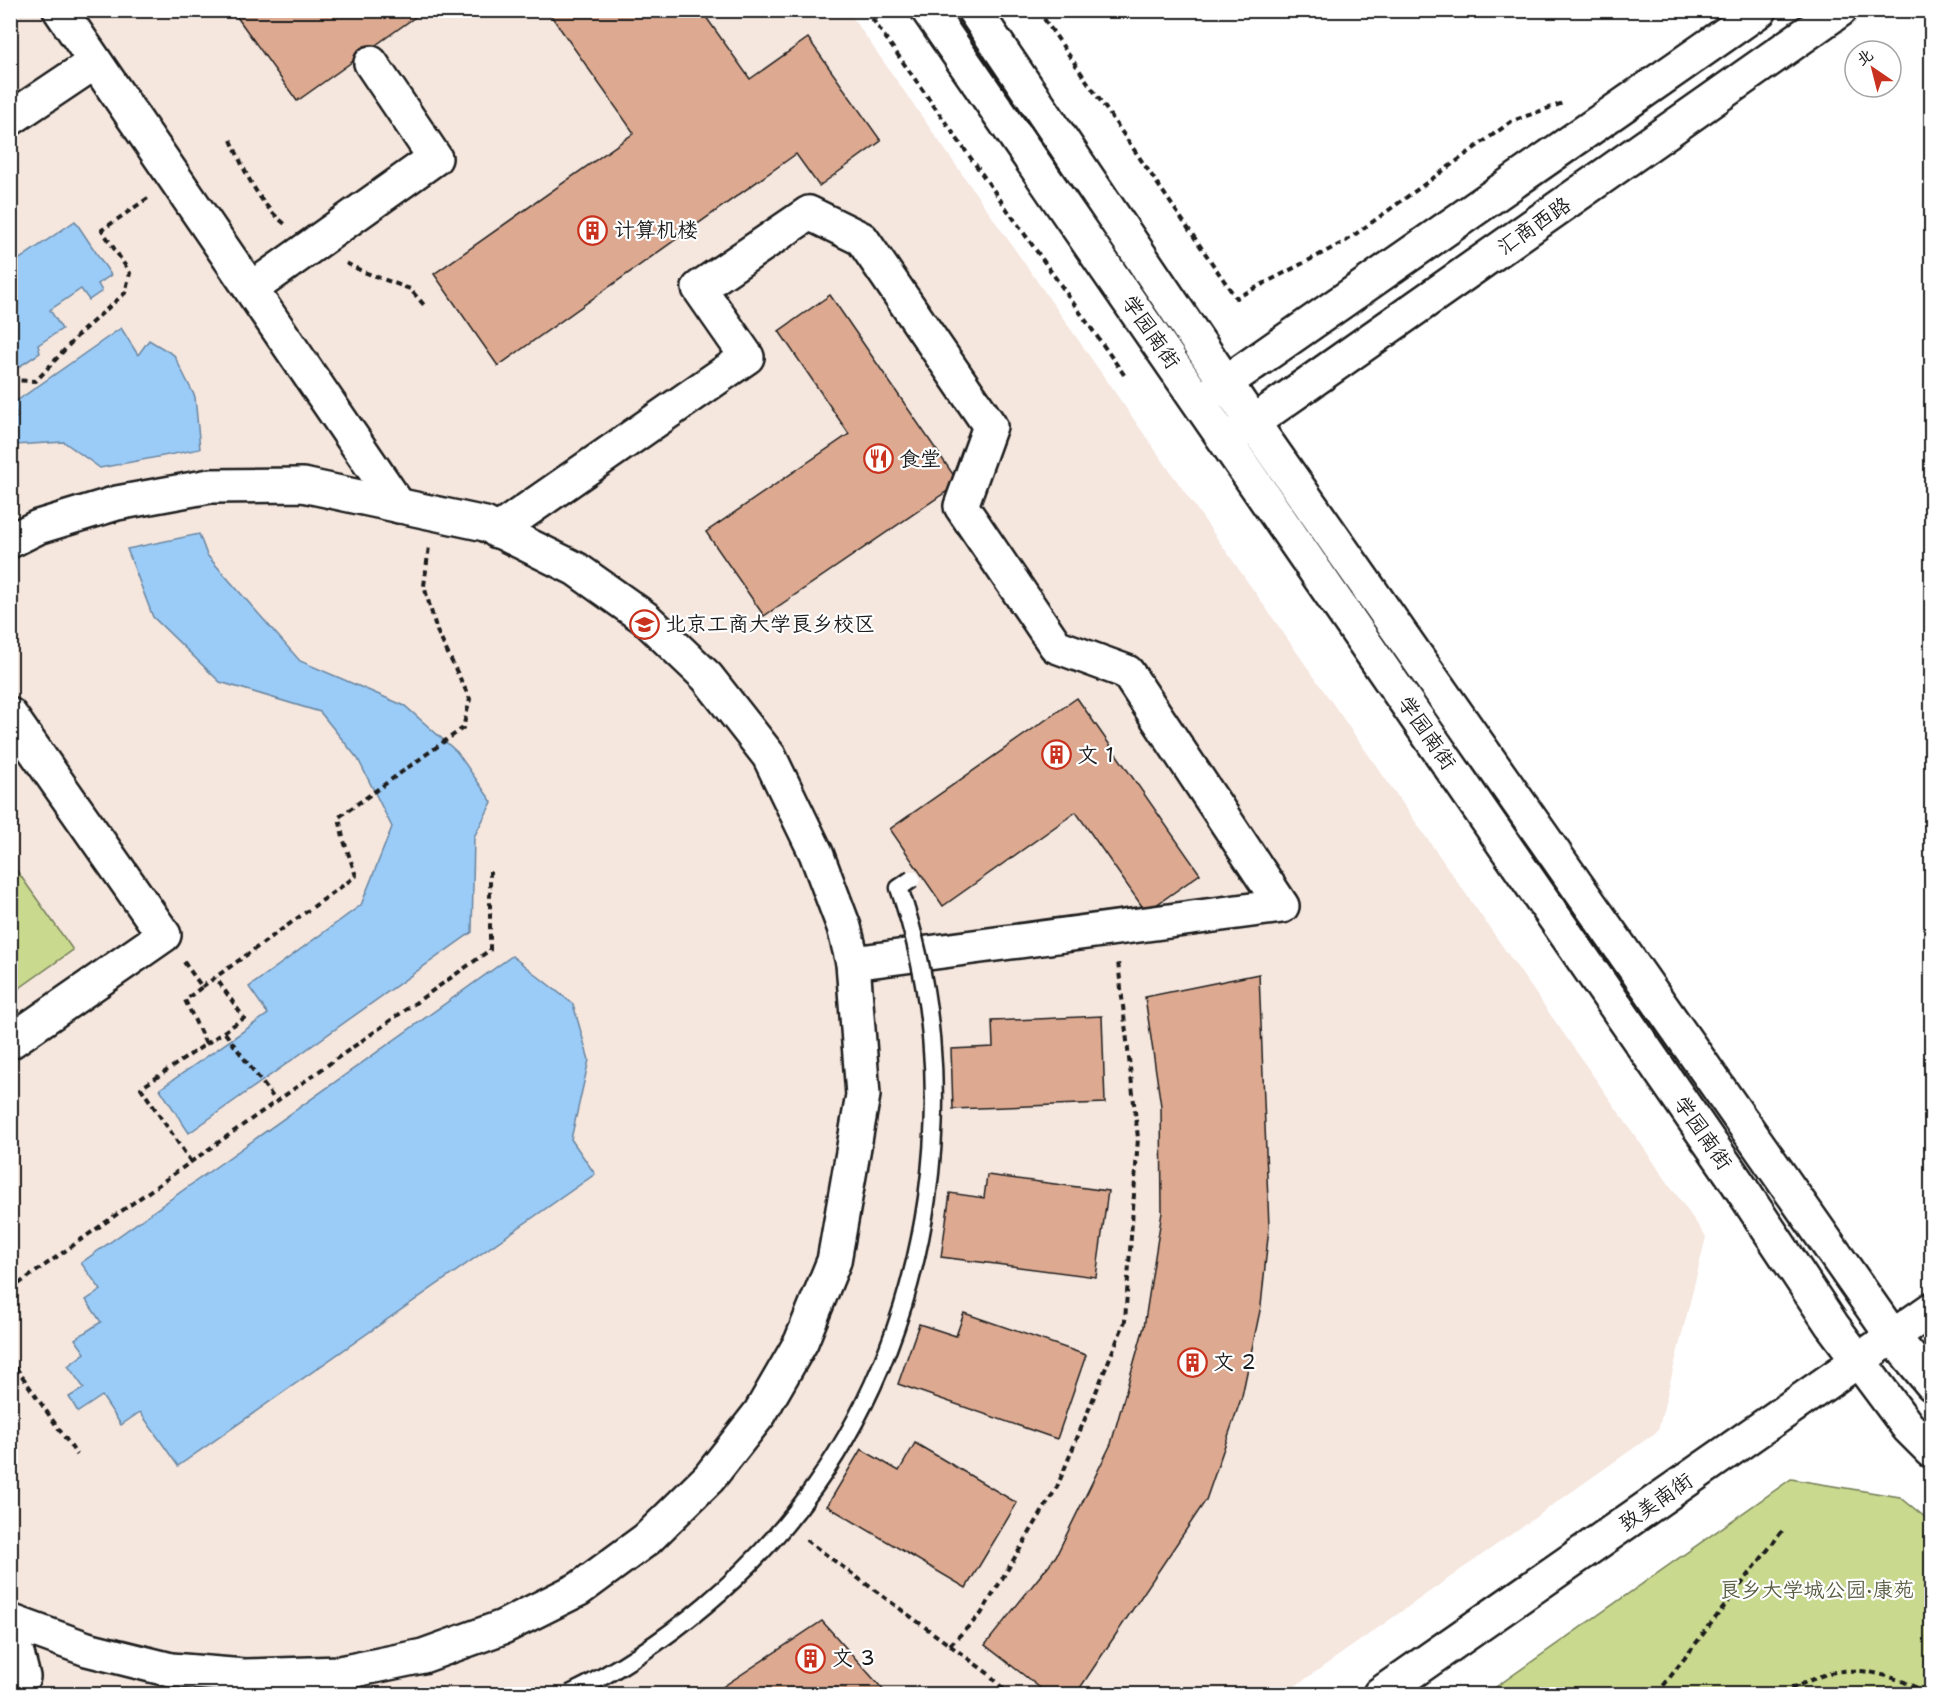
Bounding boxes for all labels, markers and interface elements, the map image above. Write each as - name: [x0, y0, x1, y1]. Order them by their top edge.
- north arrow: [1843, 39, 1903, 99]
- text: 北: [1852, 44, 1877, 70]
- street label: 汇商西路: [1492, 190, 1576, 262]
- building icon: 计算机楼: [577, 214, 609, 246]
- place label: 计算机楼: [614, 216, 698, 244]
- street label: 学园南街: [1115, 290, 1187, 374]
- restaurant icon: 食堂: [862, 443, 894, 475]
- place label: 食堂: [899, 445, 941, 473]
- school or university icon: 北京工商大学良乡校区: [628, 608, 660, 640]
- place label: 北京工商大学良乡校区: [665, 610, 875, 638]
- street label: 学园南街: [1391, 691, 1463, 775]
- building icon: 文 1: [1040, 739, 1072, 771]
- place label: 文 1: [1077, 741, 1114, 769]
- street label: 学园南街: [1667, 1091, 1739, 1175]
- building icon: 文 2: [1176, 1346, 1208, 1378]
- place label: 文 2: [1213, 1348, 1256, 1376]
- street label: 致美南街: [1614, 1466, 1698, 1538]
- park label: 良乡大学城公园·康苑: [1720, 1576, 1914, 1604]
- building icon: 文 3: [795, 1642, 827, 1674]
- place label: 文 3: [832, 1644, 875, 1672]

